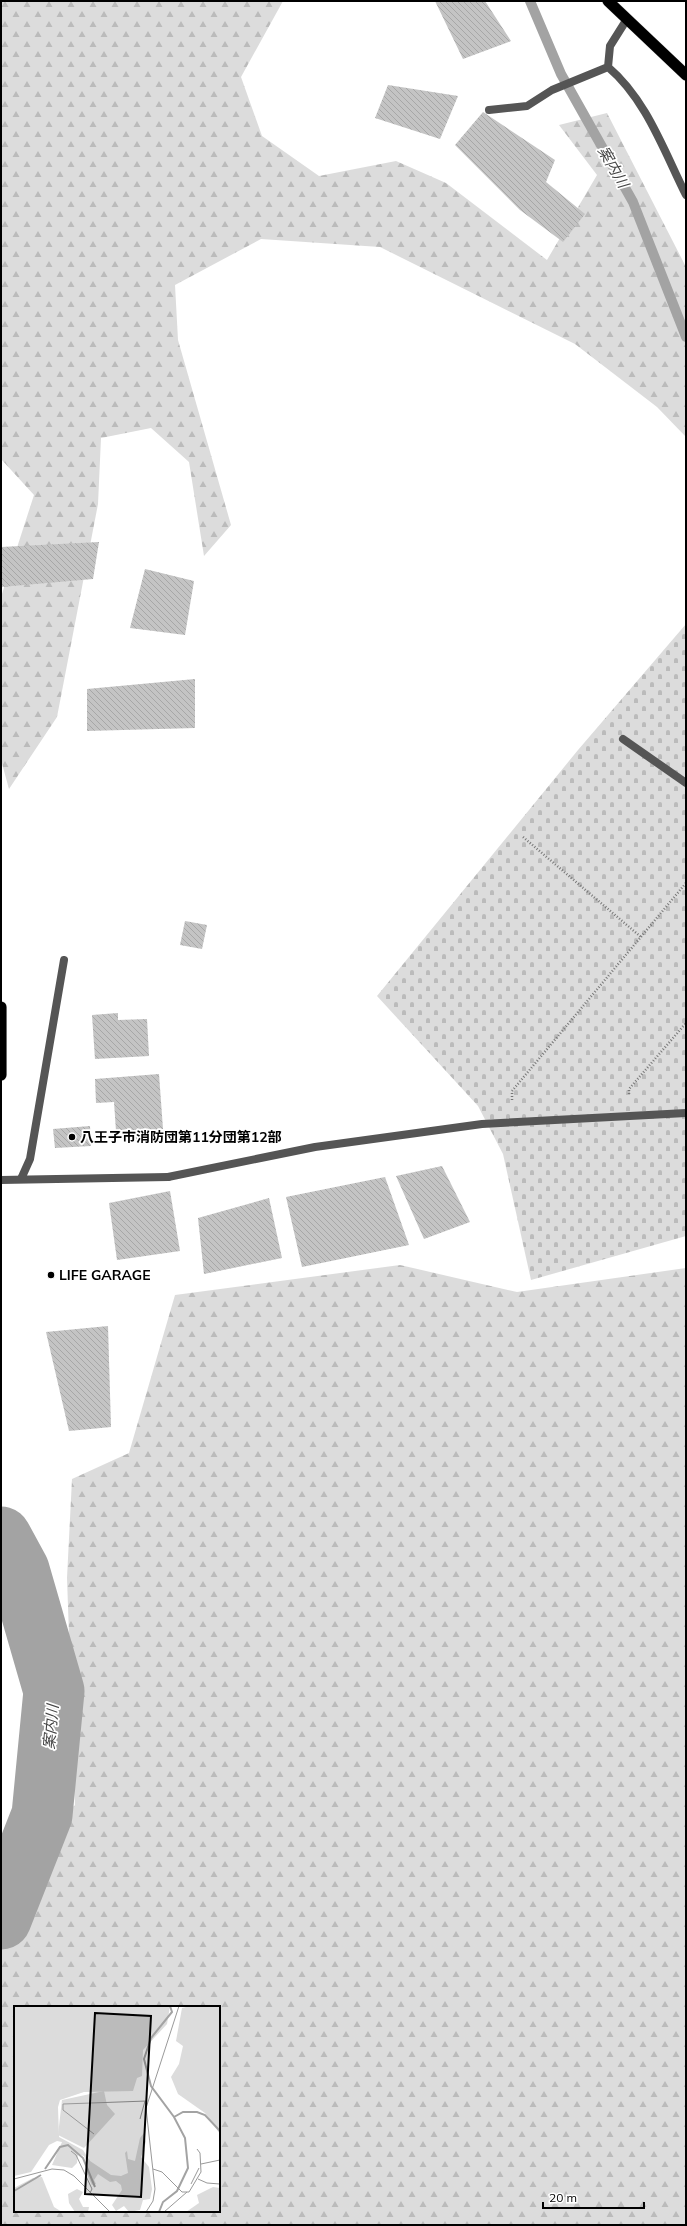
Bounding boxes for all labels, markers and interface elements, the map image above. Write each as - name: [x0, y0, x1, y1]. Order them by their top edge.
- water label: 案内川: [594, 143, 634, 193]
- place label: 八王子市消防団第11分団第12部: [80, 1128, 282, 1146]
- marker: 八王子市消防団第11分団第12部: [67, 1132, 77, 1142]
- place label: LIFE GARAGE: [59, 1266, 150, 1284]
- marker: LIFE GARAGE: [46, 1270, 56, 1280]
- water label: 案内川: [39, 1702, 62, 1750]
- inset map: [14, 2006, 220, 2212]
- scale bar: [543, 2184, 644, 2210]
- text: 20 m: [549, 2190, 577, 2205]

